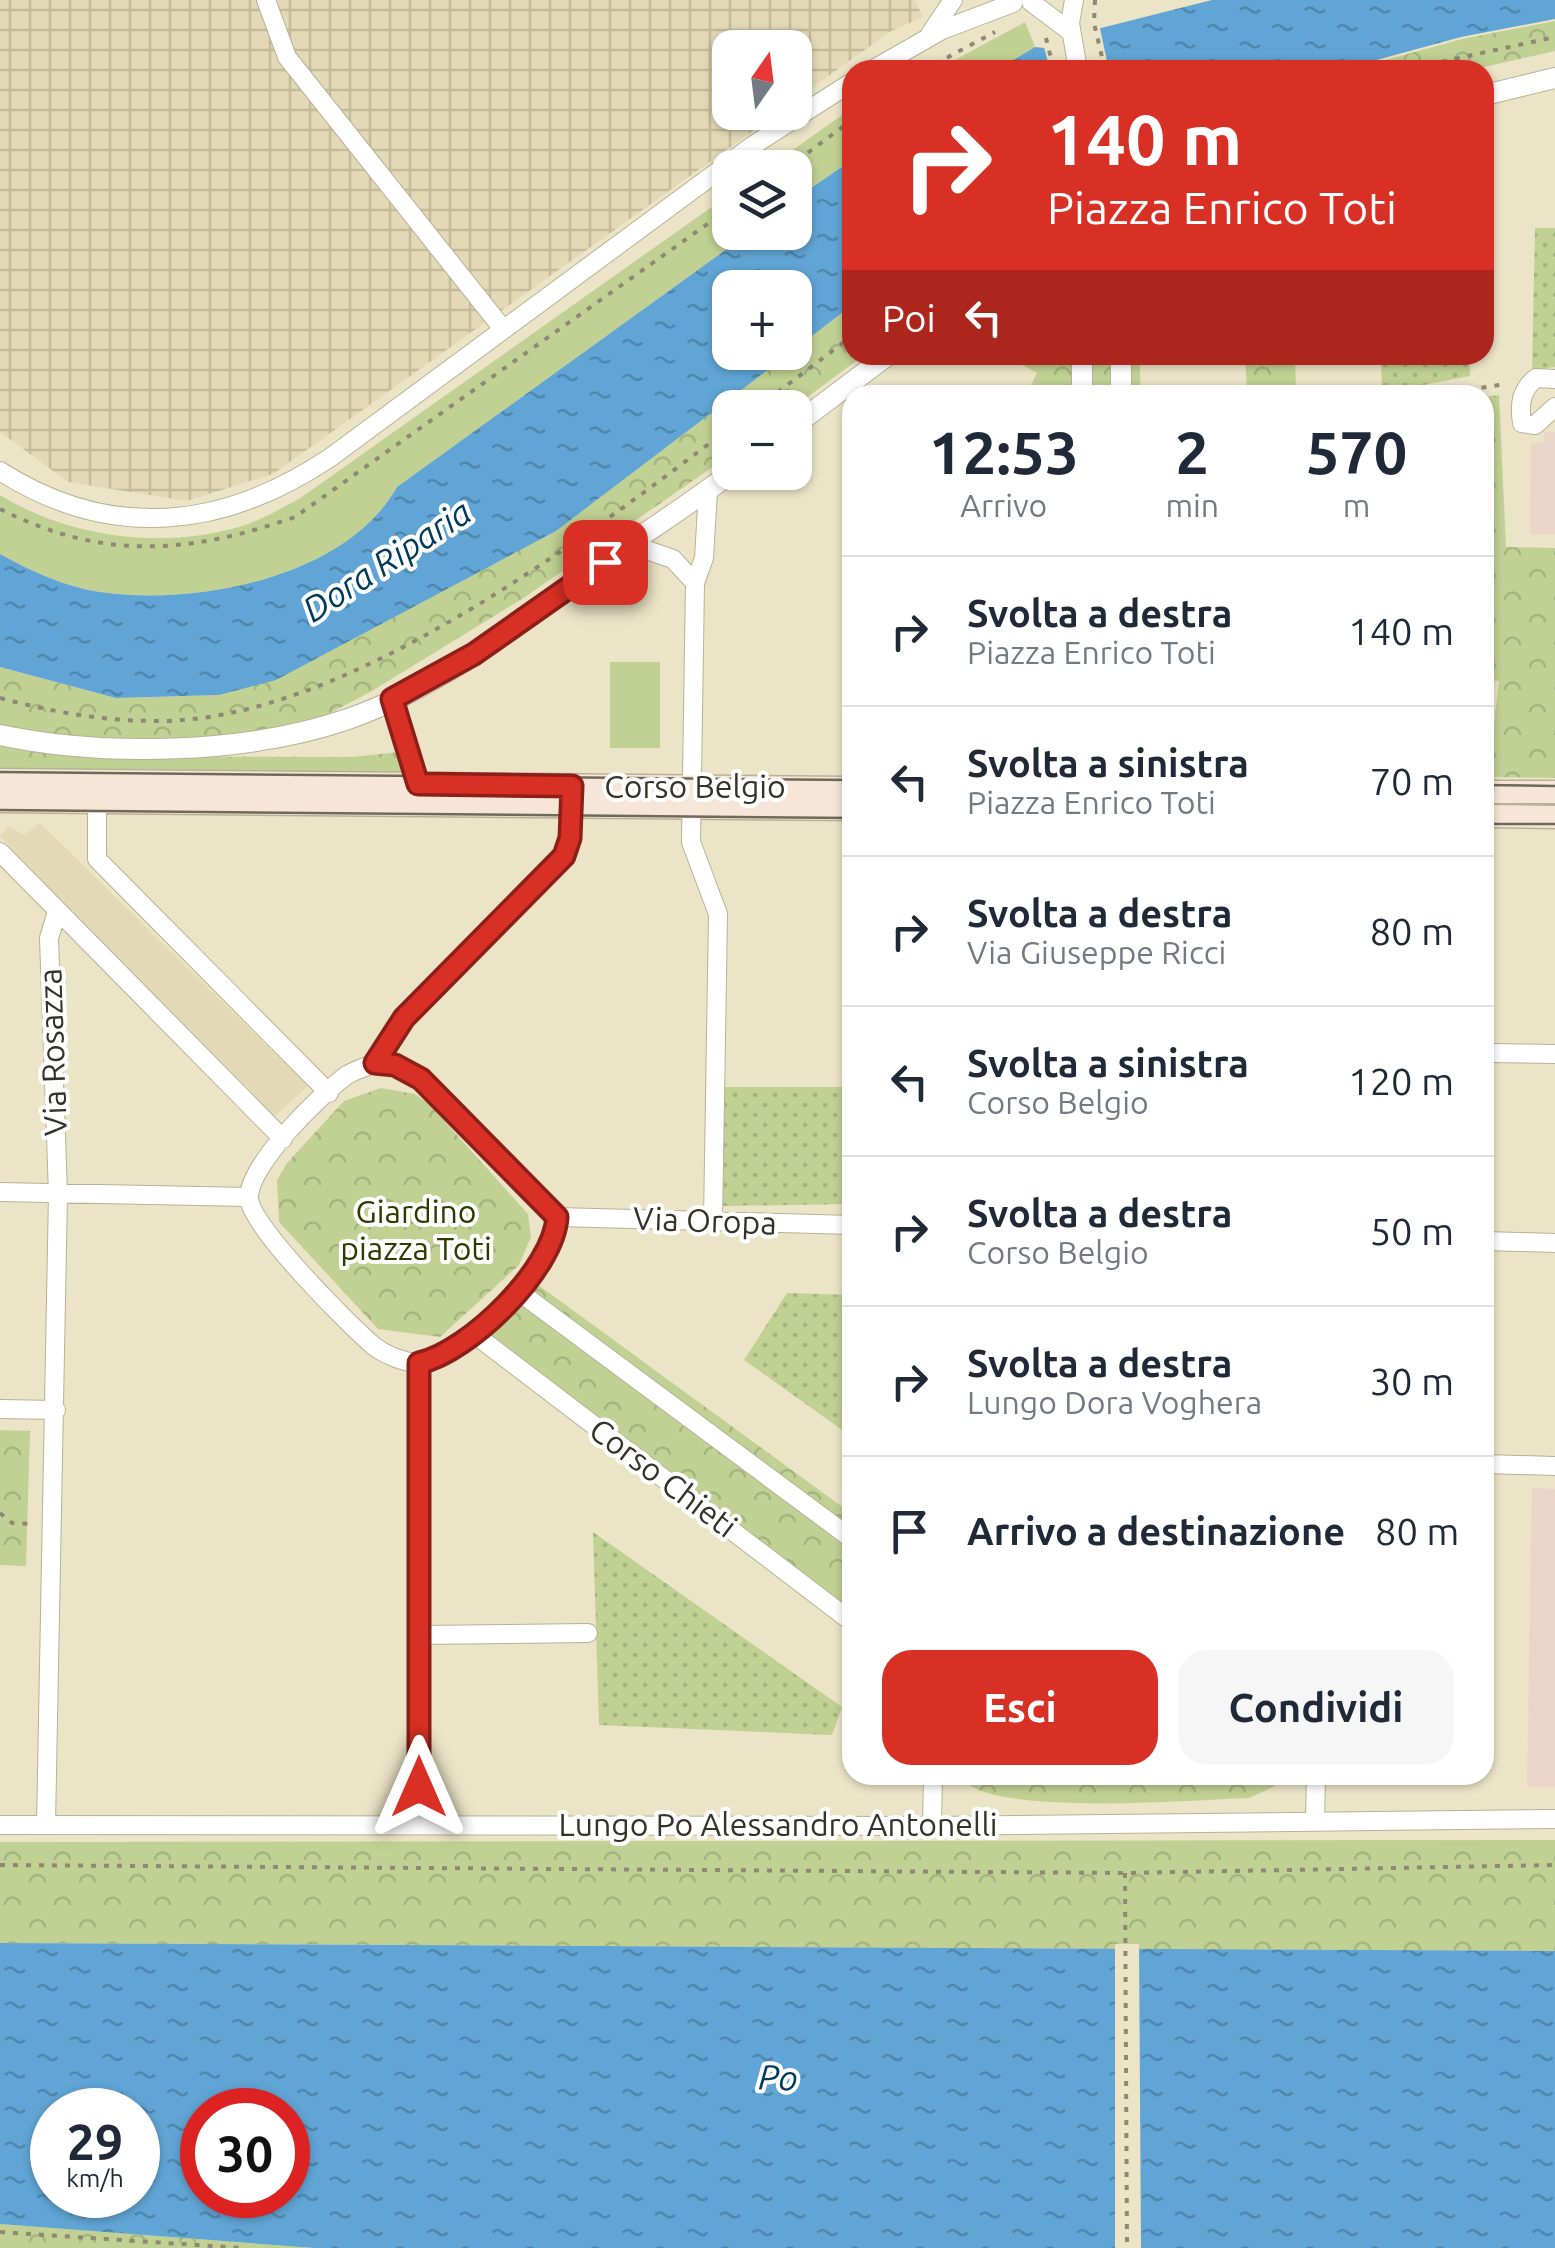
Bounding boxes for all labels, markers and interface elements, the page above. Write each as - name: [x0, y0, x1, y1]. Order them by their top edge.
- north arrow: [712, 30, 812, 130]
- map controls: [712, 30, 812, 490]
- icon: right: [882, 100, 1012, 230]
- text: 140 m: [1047, 100, 1242, 178]
- button: layers: [712, 150, 812, 250]
- text: Piazza Enrico Toti: [1047, 182, 1397, 233]
- button: +: [712, 270, 812, 370]
- icon: left: [956, 290, 1011, 345]
- text: Poi: [882, 297, 936, 339]
- button: −: [712, 390, 812, 490]
- text: 12:53: [929, 418, 1079, 485]
- text: 2: [1175, 418, 1209, 485]
- text: 570: [1306, 418, 1407, 485]
- text: Arrivo: [960, 487, 1047, 523]
- text: min: [1165, 487, 1219, 523]
- text: m: [1343, 487, 1370, 523]
- water label: Dora Riparia: [295, 491, 478, 629]
- pin: [563, 520, 648, 605]
- icon: arrive: [578, 535, 633, 590]
- text: Svolta a destra: [967, 592, 1232, 634]
- icon: right: [882, 604, 937, 659]
- text: 140 m: [1348, 610, 1454, 652]
- text: Piazza Enrico Toti: [967, 634, 1216, 670]
- text: Svolta a sinistra: [967, 742, 1249, 784]
- icon: left: [882, 754, 937, 809]
- text: 70 m: [1370, 760, 1454, 802]
- street label: Corso Belgio: [604, 768, 786, 804]
- text: Piazza Enrico Toti: [967, 784, 1216, 820]
- text: Svolta a destra: [967, 892, 1232, 934]
- icon: right: [882, 904, 937, 959]
- text: 80 m: [1370, 910, 1454, 952]
- text: Via Giuseppe Ricci: [967, 934, 1226, 970]
- street label: Via Rosazza: [31, 968, 73, 1136]
- text: Svolta a sinistra: [967, 1042, 1249, 1084]
- icon: left: [882, 1054, 937, 1109]
- text: 120 m: [1348, 1060, 1454, 1102]
- text: Corso Belgio: [967, 1084, 1149, 1120]
- text: Svolta a destra: [967, 1192, 1232, 1234]
- park label: Giardino piazza Toti: [340, 1193, 492, 1266]
- street label: Via Oropa: [633, 1200, 777, 1240]
- icon: right: [882, 1204, 937, 1259]
- text: 50 m: [1370, 1210, 1454, 1252]
- text: Corso Belgio: [967, 1234, 1149, 1270]
- text: Svolta a destra: [967, 1342, 1232, 1384]
- icon: right: [882, 1354, 937, 1409]
- text: 30 m: [1370, 1360, 1454, 1402]
- text: Lungo Dora Voghera: [967, 1384, 1262, 1420]
- street label: Corso Chieti: [583, 1410, 744, 1544]
- icon: arrive: [882, 1504, 937, 1559]
- text: Arrivo a destinazione: [967, 1510, 1345, 1552]
- text: 80 m: [1375, 1510, 1459, 1552]
- button: Esci: [882, 1650, 1158, 1765]
- button: Condividi: [1178, 1650, 1454, 1765]
- position arrow: [367, 1735, 471, 1839]
- street label: Lungo Po Alessandro Antonelli: [558, 1806, 998, 1842]
- water label: Po: [758, 2056, 798, 2098]
- speed limit sign: 30: [180, 2088, 310, 2218]
- text: 29: [67, 2113, 123, 2169]
- text: km/h: [66, 2164, 124, 2192]

